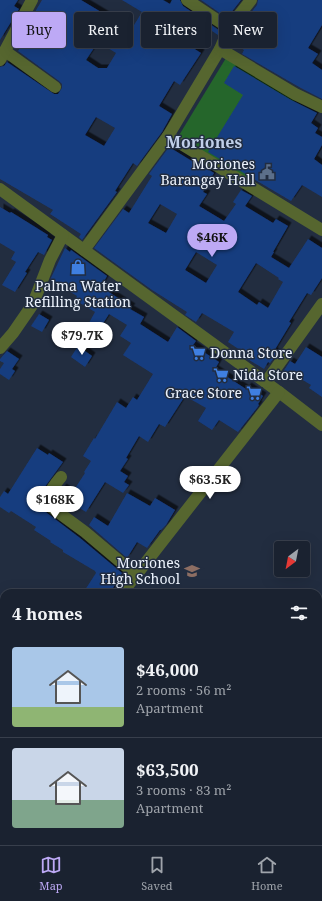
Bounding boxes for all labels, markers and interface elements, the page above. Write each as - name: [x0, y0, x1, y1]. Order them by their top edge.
- chip: Buy: [12, 12, 66, 48]
- chip: Rent: [74, 12, 133, 48]
- chip: Filters: [141, 12, 211, 48]
- chip: New: [219, 12, 277, 48]
- district label: Moriones: [166, 131, 243, 153]
- place label: Moriones Barangay Hall: [160, 154, 256, 189]
- public building icon: Moriones Barangay Hall: [258, 163, 276, 181]
- pin: $46K: [188, 224, 236, 258]
- text: $46K: [196, 228, 228, 246]
- shop icon: Palma Water Refilling Station: [69, 258, 87, 276]
- place label: Palma Water Refilling Station: [25, 276, 131, 311]
- pin: $79.7K: [49, 322, 115, 356]
- text: $79.7K: [61, 326, 103, 344]
- place label: Donna Store: [210, 343, 293, 362]
- supermarket icon: Donna Store: [189, 344, 207, 362]
- place label: Nida Store: [233, 365, 303, 384]
- supermarket icon: Nida Store: [212, 366, 230, 384]
- place label: Grace Store: [165, 383, 242, 402]
- supermarket icon: Grace Store: [245, 384, 263, 402]
- pin: $63.5K: [177, 466, 243, 500]
- text: $63.5K: [189, 470, 231, 488]
- pin: $168K: [27, 486, 83, 520]
- text: $168K: [36, 490, 74, 508]
- north arrow: [274, 541, 310, 577]
- map controls: [274, 541, 310, 577]
- place label: Moriones High School: [100, 553, 181, 588]
- school or university icon: Moriones High School: [183, 562, 201, 580]
- text: 4 homes: [12, 602, 82, 625]
- icon: filters: [288, 602, 310, 624]
- text: $46,000: [136, 658, 199, 681]
- icon: home: [44, 663, 92, 711]
- text: 2 rooms · 56 m²: [136, 681, 231, 699]
- text: Apartment: [136, 699, 203, 717]
- text: $63,500: [136, 758, 199, 781]
- icon: home: [44, 764, 92, 812]
- text: 3 rooms · 83 m²: [136, 781, 231, 799]
- text: Apartment: [136, 799, 203, 817]
- tab: Map: [39, 854, 63, 893]
- tab: Saved: [141, 854, 173, 893]
- tab: Home: [251, 854, 283, 893]

